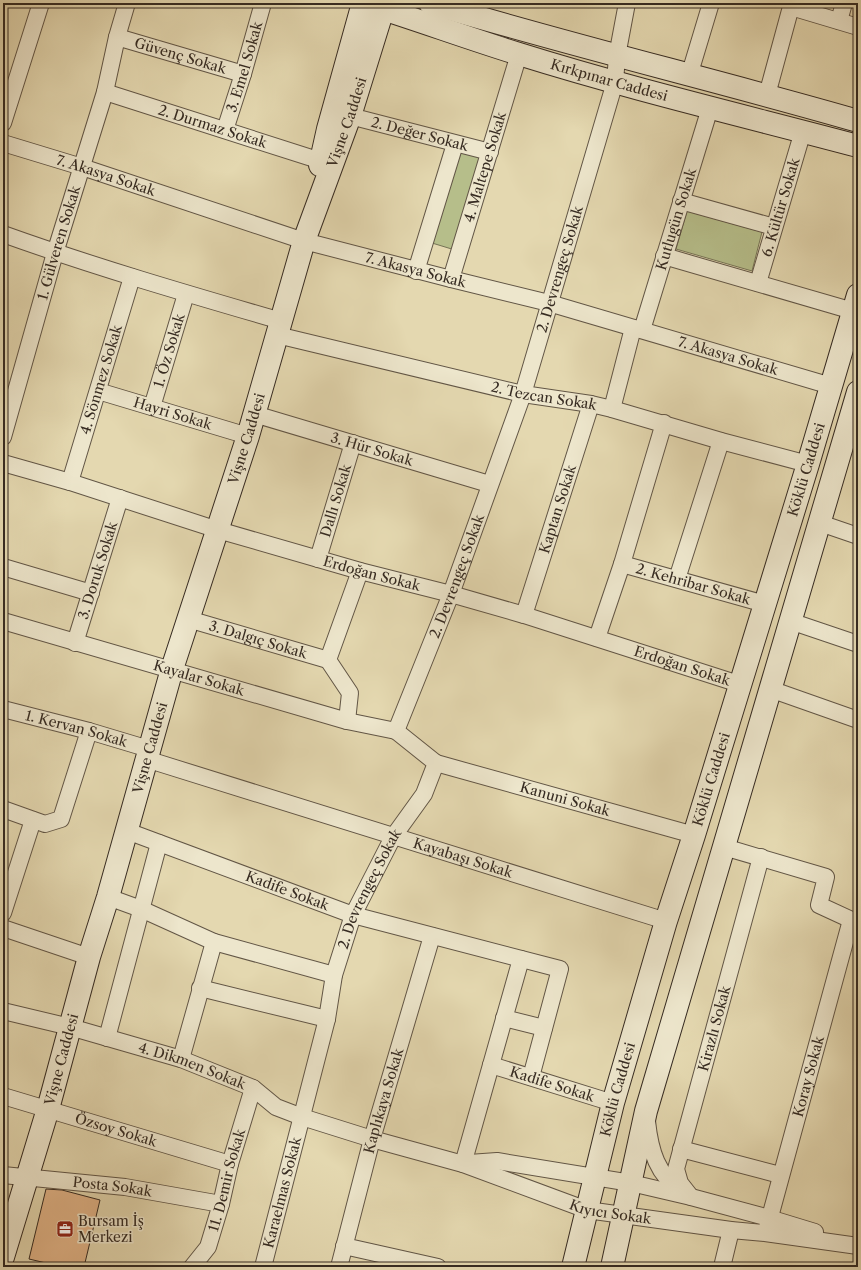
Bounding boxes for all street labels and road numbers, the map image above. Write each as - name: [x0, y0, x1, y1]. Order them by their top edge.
- street label: 3. Emel Sokak: [222, 19, 267, 115]
- street label: Güvenç Sokak: [132, 34, 229, 78]
- street label: Kırkpınar Caddesi: [548, 55, 670, 105]
- street label: Vişne Caddesi: [322, 75, 370, 171]
- street label: 2. Durmaz Sokak: [156, 101, 270, 152]
- street label: 4. Maltepe Sokak: [460, 109, 510, 224]
- street label: 2. Değer Sokak: [369, 113, 471, 155]
- street label: 7. Akasya Sokak: [54, 151, 159, 200]
- street label: 6. Kültür Sokak: [757, 155, 804, 259]
- street label: Kutlugün Sokak: [652, 165, 700, 272]
- street label: 1. Gülveren Sokak: [33, 183, 85, 302]
- street label: 2. Devrengeç Sokak: [533, 203, 587, 335]
- street label: 7. Akasya Sokak: [364, 248, 469, 292]
- street label: 1. Öz Sokak: [149, 311, 189, 390]
- street label: 4. Sönmez Sokak: [76, 322, 126, 436]
- street label: 7. Akasya Sokak: [676, 333, 781, 379]
- street label: 2. Tezcan Sokak: [489, 378, 600, 414]
- street label: Vişne Caddesi: [224, 391, 269, 487]
- street label: Hayri Sokak: [131, 393, 215, 434]
- street label: Köklü Caddesi: [783, 421, 829, 519]
- street label: 3. Hür Sokak: [329, 428, 416, 470]
- street label: Dallı Sokak: [316, 461, 355, 539]
- street label: Kaptan Sokak: [535, 462, 580, 556]
- street label: 2. Devrengeç Sokak: [425, 511, 488, 641]
- street label: 3. Doruk Sokak: [74, 518, 121, 622]
- street label: Erdoğan Sokak: [321, 552, 423, 595]
- street label: 2. Kehribar Sokak: [634, 559, 754, 609]
- street label: 3. Dalgıç Sokak: [207, 617, 310, 663]
- street label: Erdoğan Sokak: [632, 642, 733, 690]
- street label: Kayalar Sokak: [151, 656, 247, 700]
- street label: Vişne Caddesi: [128, 700, 171, 797]
- street label: 1. Kervan Sokak: [24, 706, 130, 751]
- street label: Köklü Caddesi: [688, 730, 734, 828]
- street label: Kanuni Sokak: [518, 778, 613, 820]
- street label: 2. Devrengeç Sokak: [334, 824, 406, 951]
- street label: Kayabaşı Sokak: [411, 834, 516, 882]
- street label: Kadife Sokak: [243, 867, 332, 915]
- street label: Kirazlı Sokak: [694, 983, 735, 1073]
- street label: Vişne Caddesi: [40, 1012, 82, 1108]
- street label: Koray Sokak: [789, 1033, 828, 1119]
- street label: 4. Dikmen Sokak: [136, 1038, 249, 1093]
- street label: Köklü Caddesi: [596, 1040, 639, 1138]
- street label: Kaplıkaya Sokak: [360, 1045, 408, 1155]
- street label: Kadife Sokak: [508, 1062, 598, 1106]
- street label: Özsoy Sokak: [73, 1109, 160, 1151]
- street label: 11. Demir Sokak: [204, 1126, 249, 1234]
- street label: Karaelmas Sokak: [259, 1134, 305, 1250]
- street label: Posta Sokak: [72, 1173, 154, 1201]
- street label: Kıyıcı Sokak: [567, 1195, 653, 1228]

